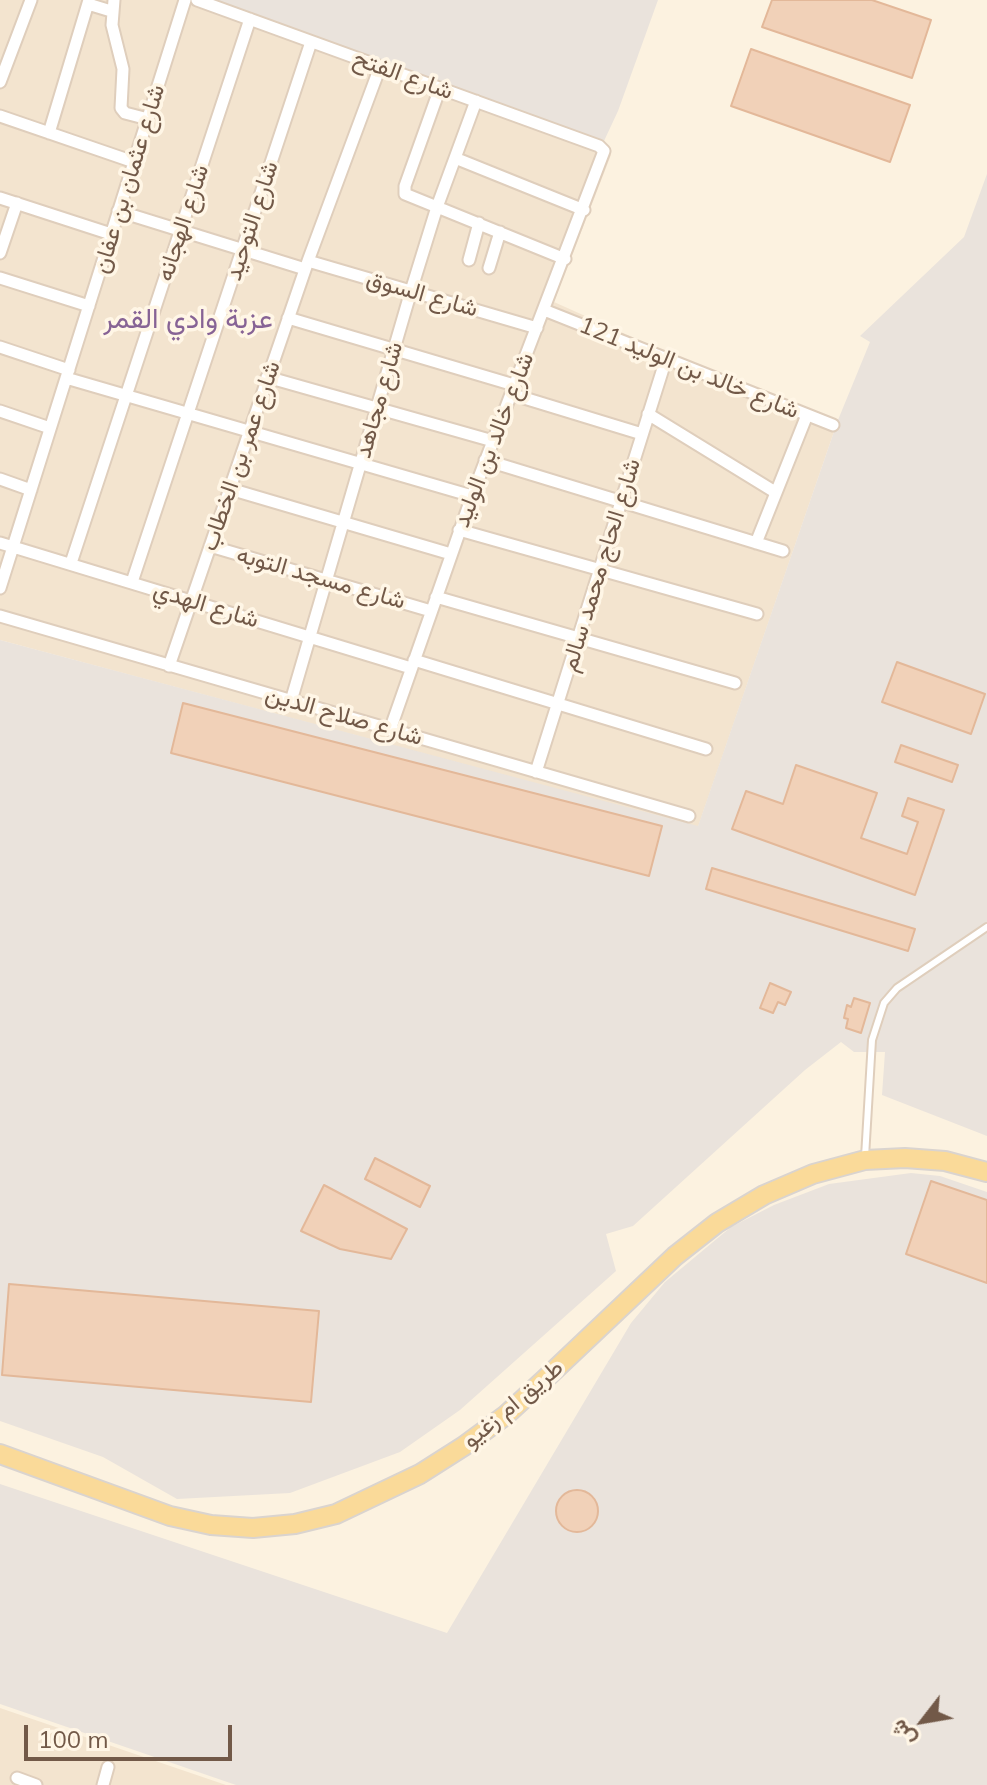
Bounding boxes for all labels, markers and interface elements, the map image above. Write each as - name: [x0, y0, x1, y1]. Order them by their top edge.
- street label: شارع الفتح: [349, 44, 457, 106]
- street label: شارع عثمان بن عفان: [87, 81, 171, 277]
- street label: شارع التوحيد: [219, 158, 285, 284]
- street label: شارع الهجانه: [151, 161, 215, 285]
- street label: شارع السوق: [363, 264, 481, 324]
- district label: عزبة وادي القمر: [103, 303, 273, 337]
- street label: شارع خالد بن الوليد 121: [575, 311, 803, 425]
- street label: شارع مجاهد: [349, 339, 409, 461]
- street label: شارع خالد بن الوليد: [447, 348, 541, 532]
- street label: شارع عمر بن الخطاب: [195, 357, 287, 555]
- street label: شارع الحاج محمد سالم: [555, 455, 647, 675]
- street label: شارع مسجد التوبه: [233, 540, 409, 616]
- street label: شارع الهدي: [150, 575, 262, 635]
- street label: شارع صلاح الدين: [262, 680, 426, 752]
- street label: طريق ام زغيو: [457, 1354, 569, 1454]
- north arrow: [883, 1681, 963, 1761]
- scale bar: [28, 1709, 236, 1759]
- text: ش: [884, 1715, 921, 1752]
- text: 100 m: [38, 1724, 109, 1754]

